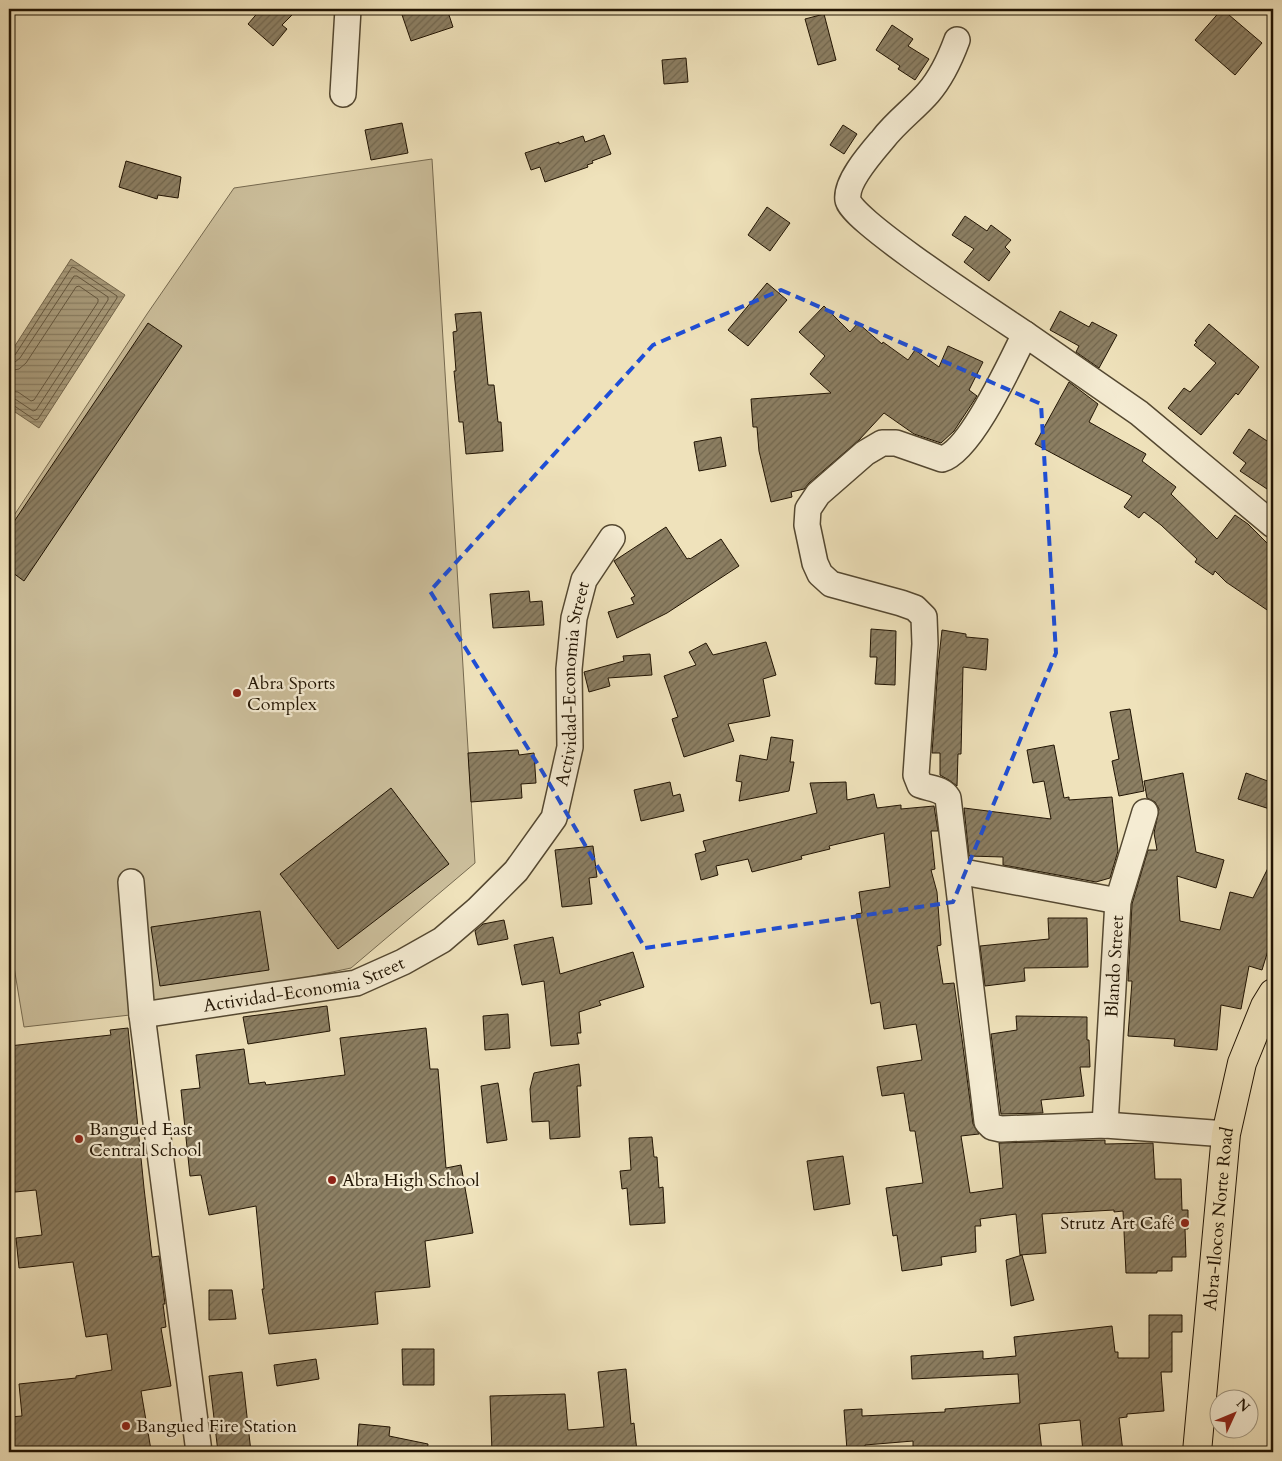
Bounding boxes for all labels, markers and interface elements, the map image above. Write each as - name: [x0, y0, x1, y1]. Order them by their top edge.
- street label: Actividad-Economia Street: [549, 578, 596, 788]
- place label: Abra Sports Complex: [247, 671, 335, 717]
- marker: Abra Sports Complex: [231, 687, 243, 699]
- street label: Blando Street: [1099, 914, 1130, 1018]
- street label: Actividad-Economia Street: [202, 950, 409, 1018]
- place label: Bangued East Central School: [89, 1117, 202, 1163]
- street label: Abra-Ilocos Norte Road: [1197, 1124, 1240, 1312]
- marker: Bangued East Central School: [73, 1133, 85, 1145]
- place label: Abra High School: [342, 1168, 480, 1193]
- marker: Abra High School: [326, 1174, 338, 1186]
- place label: Strutz Art Café: [1060, 1211, 1175, 1236]
- marker: Strutz Art Café: [1179, 1217, 1191, 1229]
- north arrow: [1210, 1388, 1260, 1438]
- text: N: [1232, 1394, 1254, 1416]
- place label: Bangued Fire Station: [136, 1414, 298, 1439]
- marker: Bangued Fire Station: [120, 1420, 132, 1432]

